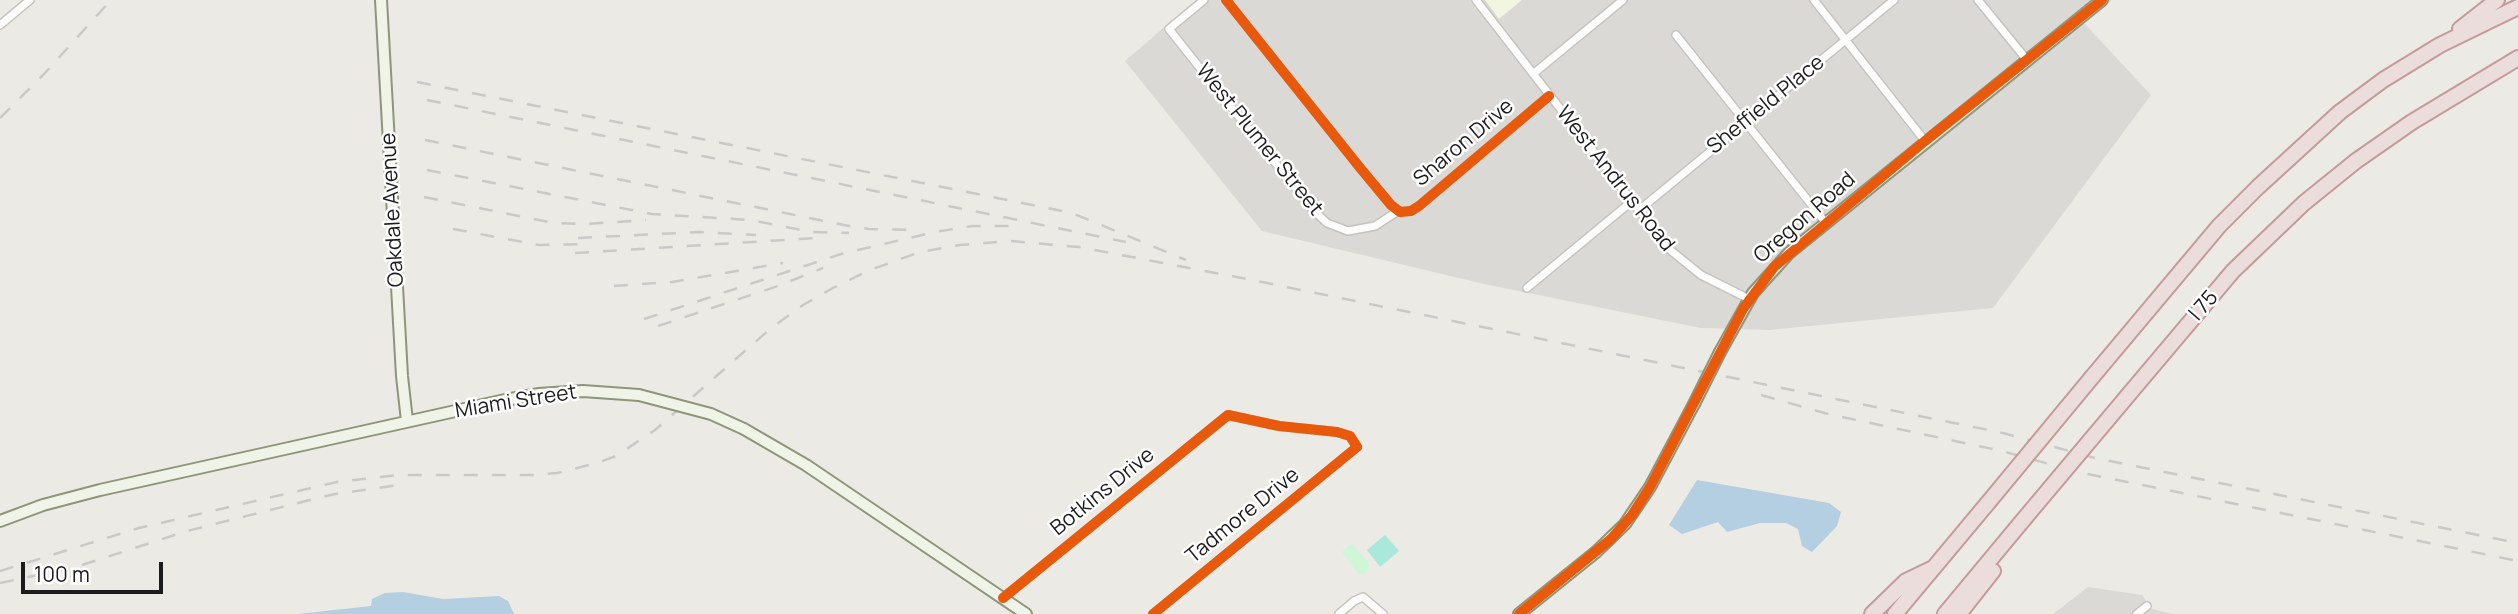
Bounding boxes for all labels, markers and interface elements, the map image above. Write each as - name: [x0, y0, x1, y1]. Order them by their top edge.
- street label: Sheffield Place: [1702, 50, 1830, 160]
- street label: West Plumer Street: [1190, 59, 1328, 221]
- street label: Sharon Drive: [1409, 94, 1519, 192]
- street label: West Andrus Road: [1550, 101, 1680, 257]
- street label: Oakdale Avenue: [376, 132, 410, 288]
- street label: Oregon Road: [1749, 167, 1861, 269]
- street label: I 75: [2184, 286, 2224, 326]
- street label: Miami Street: [453, 380, 579, 424]
- street label: Botkins Drive: [1046, 443, 1160, 541]
- street label: Tadmore Drive: [1181, 463, 1305, 569]
- scale bar: [24, 548, 166, 592]
- text: 100 m: [34, 560, 90, 588]

